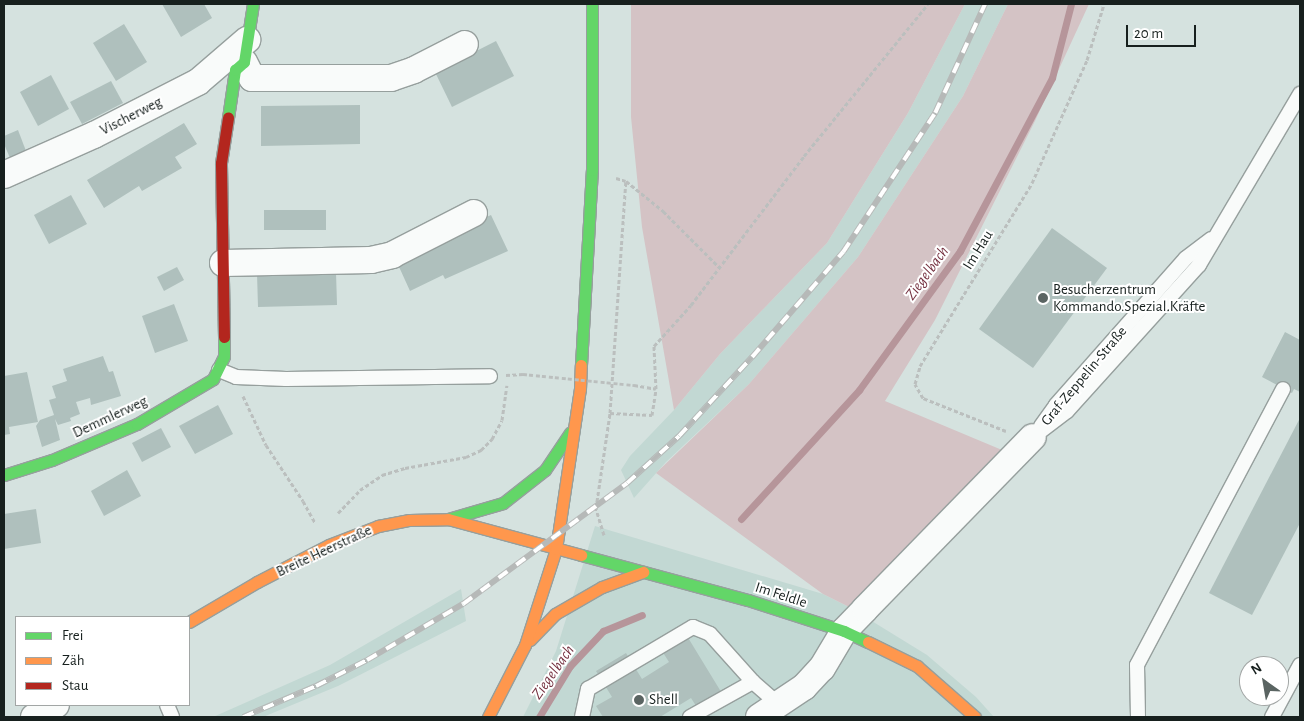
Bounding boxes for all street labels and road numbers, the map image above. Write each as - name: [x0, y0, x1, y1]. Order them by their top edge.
- street label: Vischerweg: [97, 93, 165, 139]
- street label: Im Hau: [959, 227, 997, 273]
- street label: Graf-Zeppelin-Straße: [1037, 323, 1131, 429]
- street label: Demmlerweg: [70, 392, 150, 442]
- street label: Breite Heerstraße: [273, 521, 375, 581]
- street label: Im Feldle: [753, 578, 809, 612]

